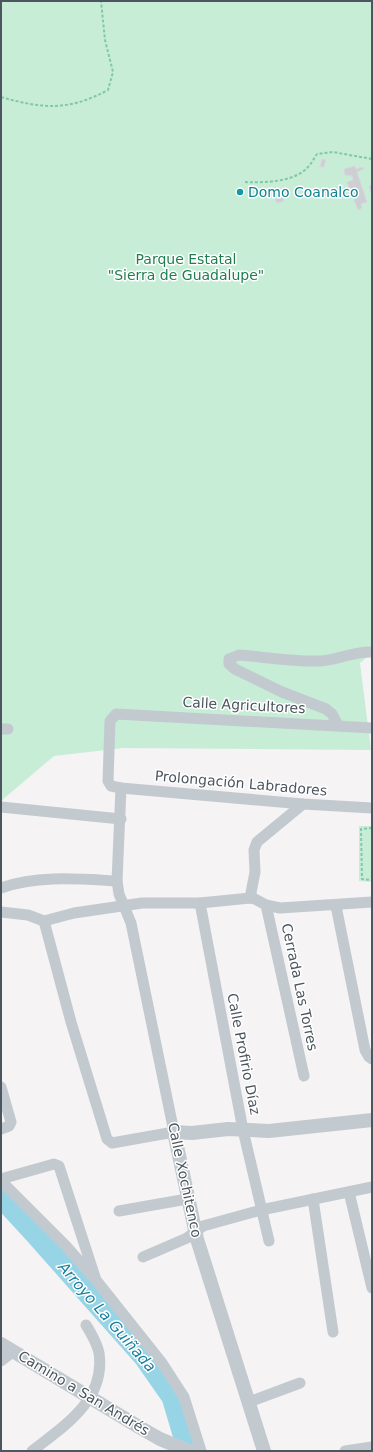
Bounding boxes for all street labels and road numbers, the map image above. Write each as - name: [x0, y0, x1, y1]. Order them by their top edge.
- street label: Calle Agricultores: [182, 694, 306, 716]
- street label: Prolongación Labradores: [154, 767, 328, 799]
- street label: Cerrada Las Torres: [279, 922, 321, 1052]
- street label: Calle Profirio Díaz: [224, 992, 264, 1116]
- street label: Calle Xochitenco: [165, 1121, 205, 1239]
- street label: Camino a San Andrés: [15, 1347, 153, 1439]

